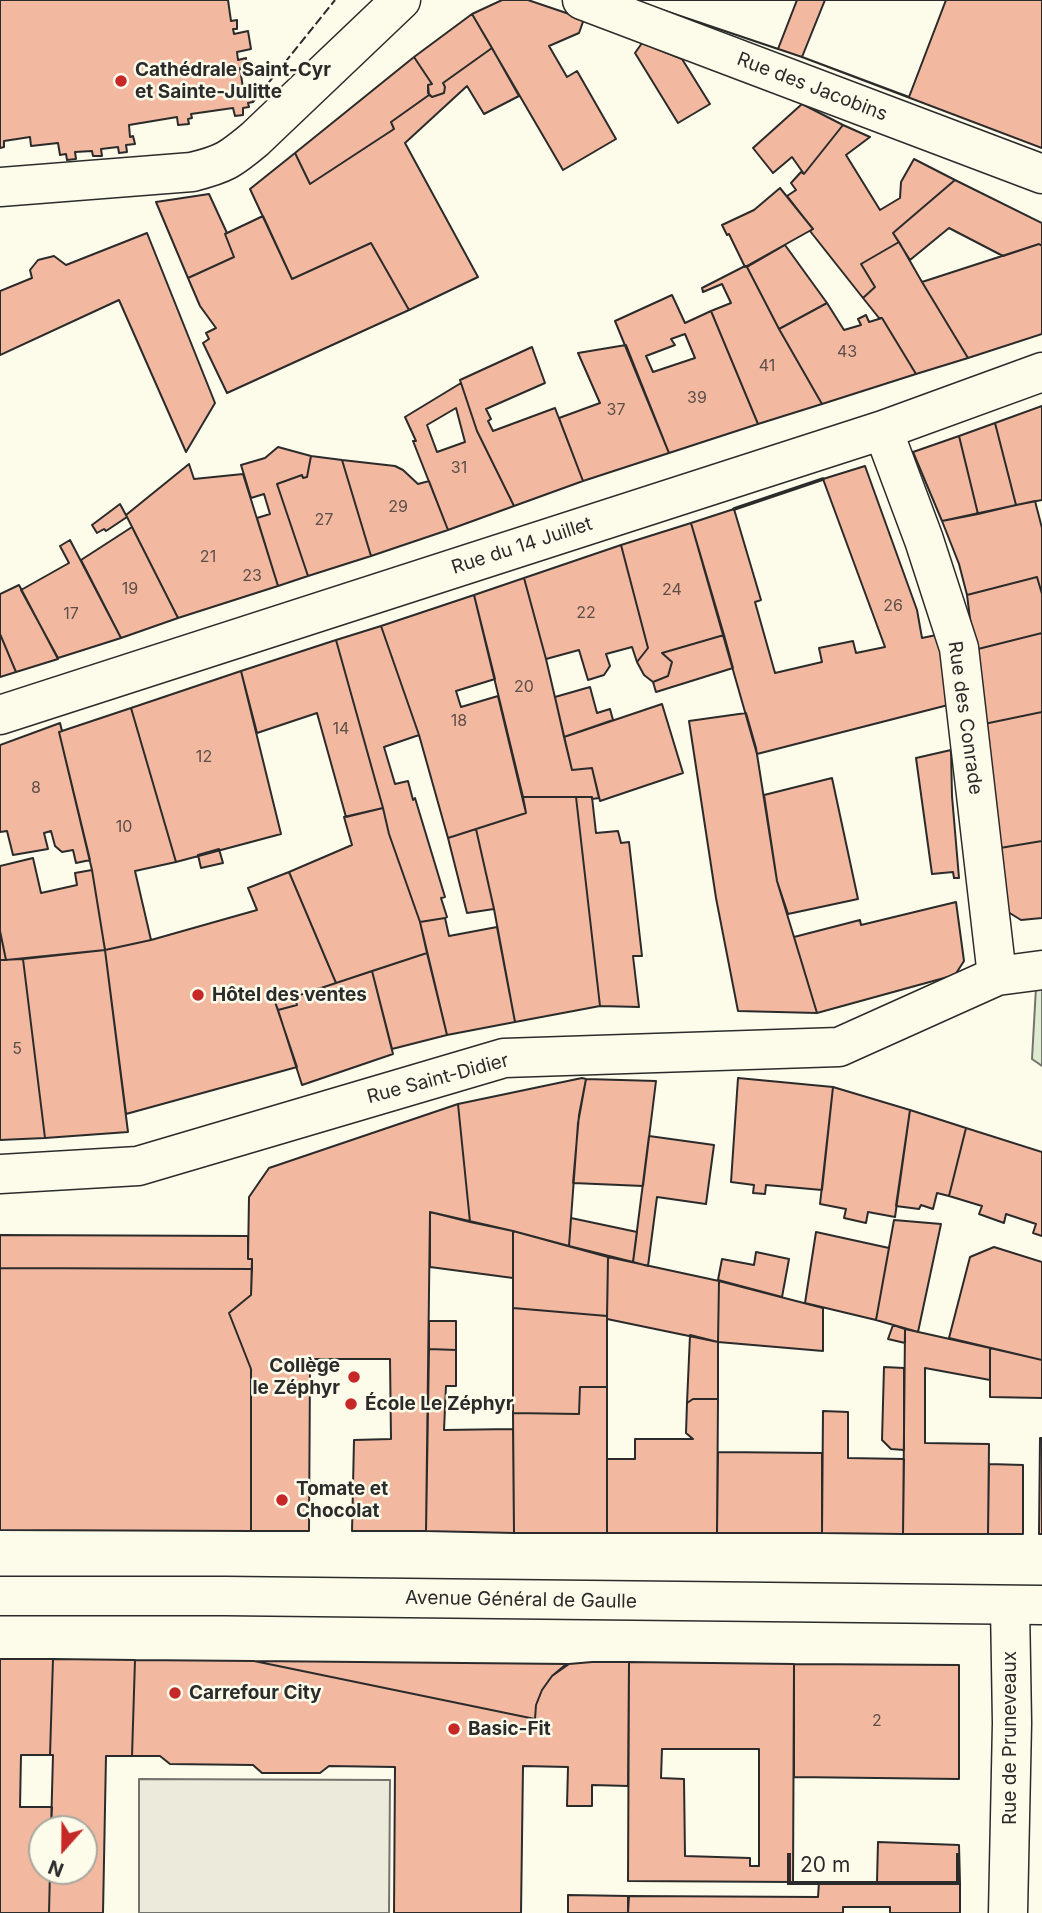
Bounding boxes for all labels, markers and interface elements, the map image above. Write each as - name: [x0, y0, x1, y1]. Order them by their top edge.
- street label: Rue des Jacobins: [734, 48, 890, 126]
- place label: Cathédrale Saint-Cyr et Sainte-Julitte: [135, 59, 331, 103]
- marker: Cathédrale Saint-Cyr et Sainte-Julitte: [113, 73, 129, 89]
- house number: 43: [837, 342, 857, 362]
- house number: 41: [759, 356, 775, 376]
- house number: 39: [687, 388, 707, 408]
- house number: 37: [607, 400, 625, 420]
- house number: 31: [451, 458, 467, 478]
- house number: 29: [388, 497, 408, 517]
- house number: 27: [315, 510, 333, 530]
- street label: Rue du 14 Juillet: [449, 513, 595, 579]
- house number: 21: [200, 547, 216, 567]
- house number: 23: [242, 566, 262, 586]
- house number: 19: [122, 579, 138, 599]
- house number: 24: [662, 580, 682, 600]
- house number: 26: [883, 596, 903, 616]
- house number: 22: [576, 603, 596, 623]
- house number: 17: [63, 604, 79, 624]
- street label: Rue des Conrade: [943, 640, 987, 796]
- house number: 20: [514, 677, 534, 697]
- house number: 18: [451, 711, 467, 731]
- house number: 14: [333, 719, 349, 739]
- house number: 12: [196, 747, 212, 767]
- house number: 8: [31, 778, 41, 798]
- house number: 10: [116, 817, 132, 837]
- place label: Hôtel des ventes: [212, 984, 367, 1006]
- marker: Hôtel des ventes: [190, 987, 206, 1003]
- house number: 5: [12, 1039, 22, 1059]
- street label: Rue Saint-Didier: [365, 1049, 511, 1109]
- place label: Collège le Zéphyr: [252, 1355, 340, 1399]
- marker: Collège le Zéphyr: [346, 1369, 362, 1385]
- place label: École Le Zéphyr: [365, 1393, 513, 1415]
- marker: École Le Zéphyr: [343, 1396, 359, 1412]
- place label: Tomate et Chocolat: [296, 1478, 388, 1522]
- marker: Tomate et Chocolat: [274, 1492, 290, 1508]
- street label: Avenue Général de Gaulle: [405, 1587, 637, 1613]
- street label: Rue de Pruneveaux: [999, 1651, 1021, 1825]
- place label: Carrefour City: [189, 1682, 321, 1704]
- marker: Carrefour City: [167, 1685, 183, 1701]
- house number: 2: [872, 1711, 882, 1731]
- place label: Basic-Fit: [468, 1718, 551, 1740]
- marker: Basic-Fit: [446, 1721, 462, 1737]
- north arrow: [28, 1815, 98, 1885]
- scale bar: [790, 1840, 963, 1884]
- text: 20 m: [800, 1852, 850, 1877]
- text: N: [45, 1855, 67, 1882]

